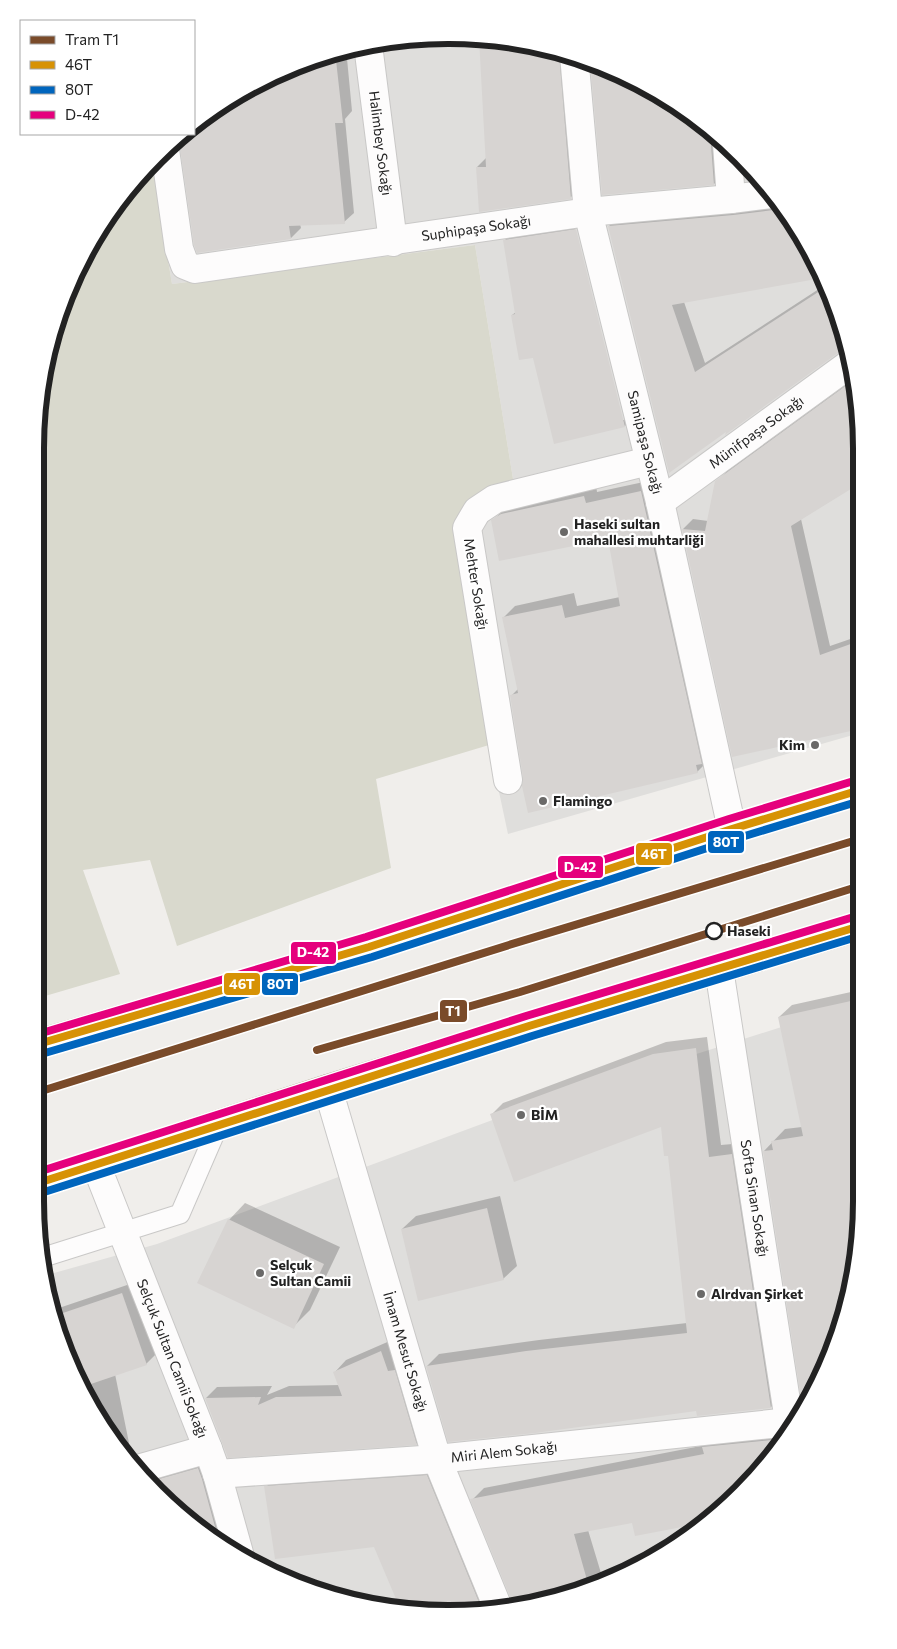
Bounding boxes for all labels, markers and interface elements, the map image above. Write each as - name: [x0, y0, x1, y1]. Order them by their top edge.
- legend: [20, 20, 195, 135]
- text: Tram T1: [65, 30, 119, 48]
- text: 46T: [65, 55, 93, 73]
- text: 80T: [65, 80, 93, 98]
- street label: Halimbey Sokağı: [366, 90, 396, 196]
- text: D-42: [65, 105, 99, 123]
- street label: Suphipaşa Sokağı: [420, 211, 532, 244]
- street label: Samipaşa Sokağı: [625, 389, 667, 496]
- street label: Münifpaşa Sokağı: [705, 391, 807, 472]
- place label: Haseki sultan mahallesi muhtarliği: [574, 515, 704, 548]
- marker: Haseki sultan mahallesi muhtarliği: [558, 526, 570, 538]
- street label: Mehter Sokağı: [461, 537, 492, 631]
- place label: Kim: [779, 736, 805, 753]
- marker: Kim: [809, 739, 821, 751]
- place label: Flamingo: [553, 792, 612, 809]
- marker: Flamingo: [537, 795, 549, 807]
- line badge: 80T: [707, 830, 745, 854]
- text: 80T: [713, 833, 739, 850]
- line badge: 46T: [635, 842, 673, 866]
- text: 46T: [641, 845, 667, 862]
- line badge: D-42: [557, 855, 604, 879]
- text: D-42: [564, 858, 596, 875]
- marker: Haseki: [705, 922, 723, 940]
- place label: Haseki: [727, 922, 771, 939]
- line badge: D-42: [290, 941, 337, 965]
- text: D-42: [297, 943, 329, 960]
- line badge: 46T: [223, 972, 261, 996]
- line badge: 80T: [261, 972, 299, 996]
- text: 46T: [229, 975, 255, 992]
- text: 80T: [267, 975, 293, 992]
- line badge: T1: [439, 999, 468, 1023]
- text: T1: [445, 1002, 461, 1019]
- place label: BİM: [531, 1106, 558, 1123]
- marker: BİM: [515, 1109, 527, 1121]
- street label: Softa Sinan Sokağı: [738, 1138, 773, 1258]
- place label: Selçuk Sultan Camii: [270, 1256, 351, 1289]
- marker: Selçuk Sultan Camii: [254, 1267, 266, 1279]
- street label: Selçuk Sultan Camii Sokağı: [134, 1276, 212, 1440]
- place label: Alrdvan Şirket: [711, 1285, 803, 1302]
- marker: Alrdvan Şirket: [695, 1288, 707, 1300]
- street label: İmam Mesut Sokağı: [380, 1290, 432, 1414]
- street label: Miri Alem Sokağı: [450, 1437, 558, 1466]

